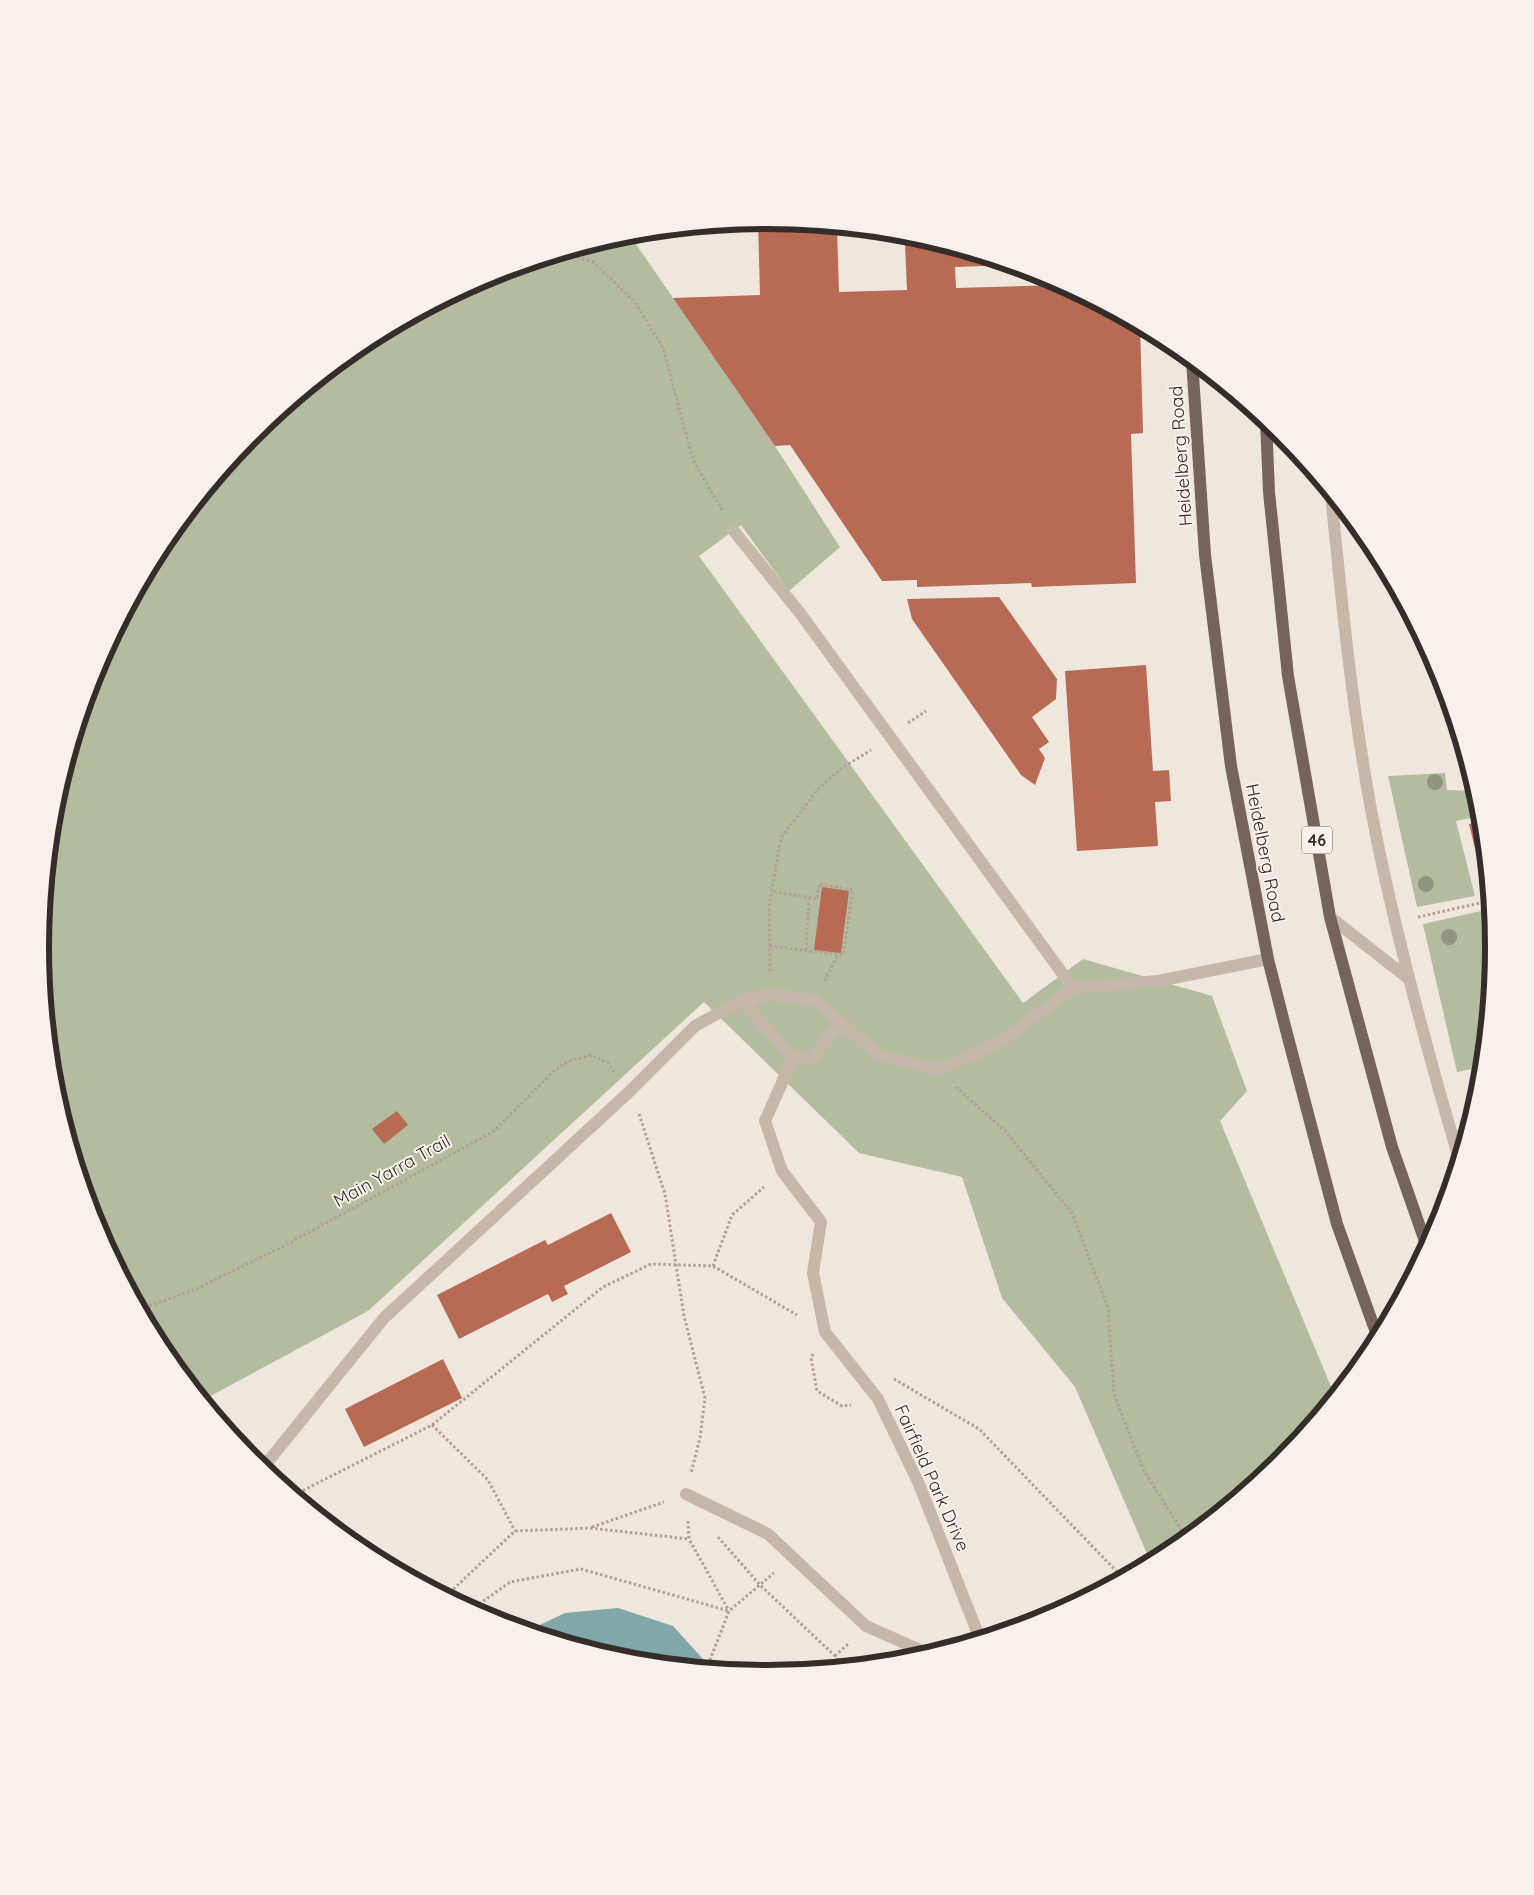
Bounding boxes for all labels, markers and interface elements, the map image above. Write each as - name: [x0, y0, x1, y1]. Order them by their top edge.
- street label: Heidelberg Road: [1164, 385, 1197, 527]
- street label: Heidelberg Road: [1241, 782, 1290, 924]
- road number: 46: [1302, 826, 1332, 854]
- street label: Main Yarra Trail: [329, 1129, 454, 1212]
- street label: Fairfield Park Drive: [890, 1401, 975, 1555]

